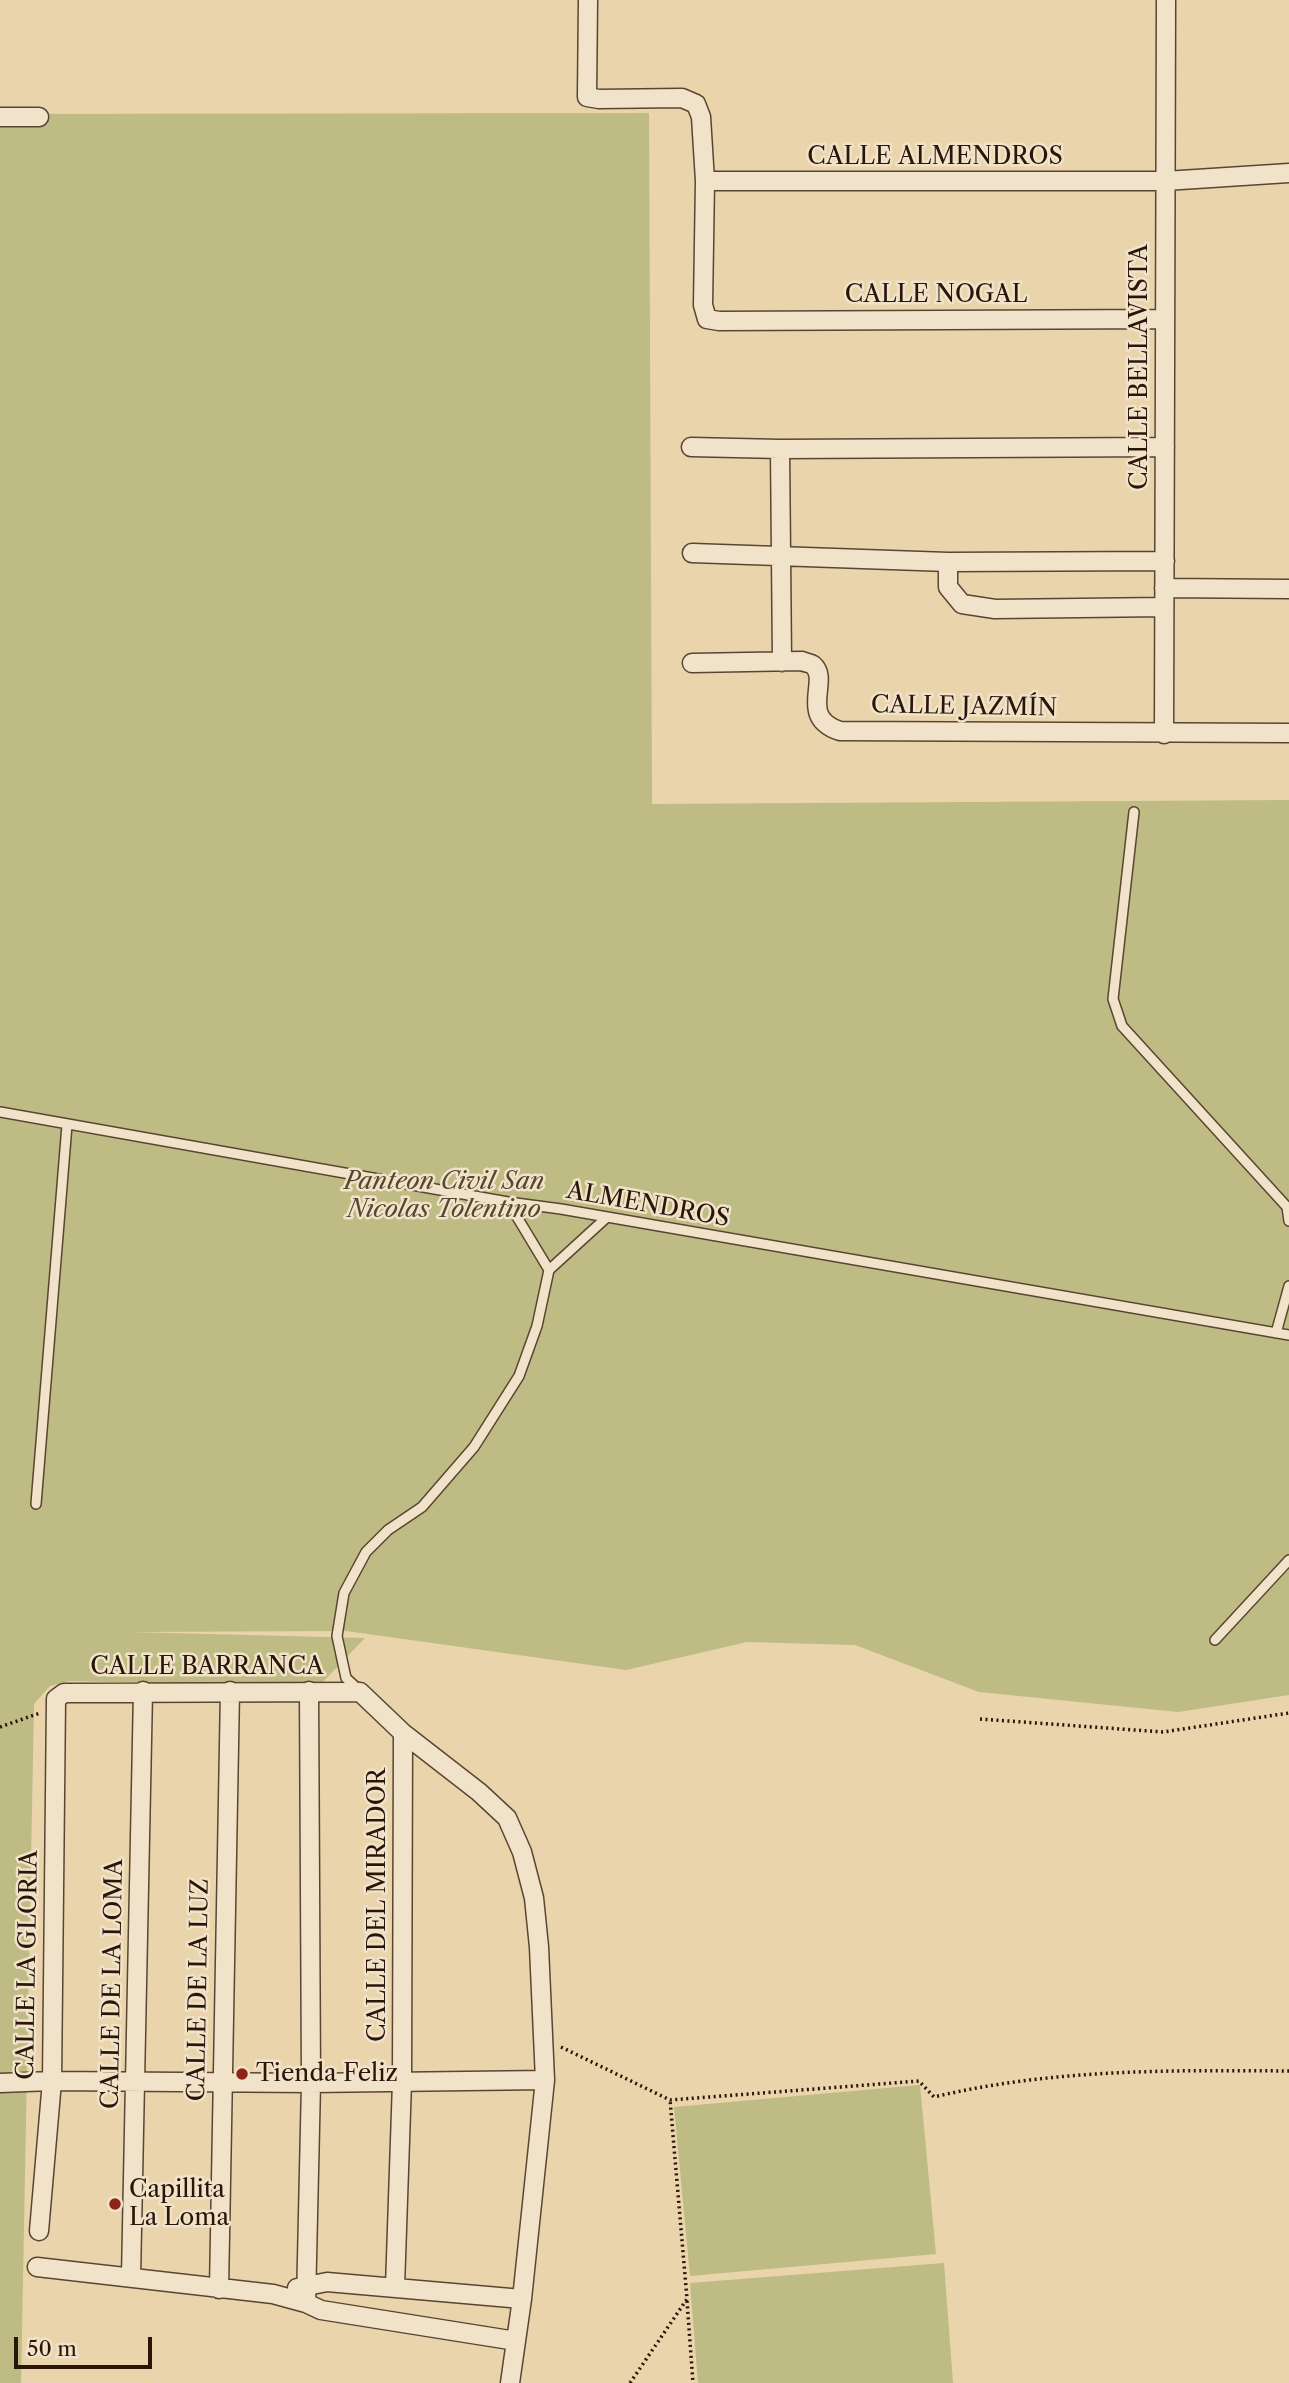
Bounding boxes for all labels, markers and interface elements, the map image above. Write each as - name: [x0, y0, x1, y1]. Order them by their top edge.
- street label: CALLE ALMENDROS: [807, 143, 1063, 171]
- street label: CALLE BELLAVISTA: [1126, 244, 1154, 490]
- street label: CALLE NOGAL: [845, 281, 1027, 309]
- street label: CALLE JAZMÍN: [871, 691, 1057, 723]
- park label: Panteon Civil San Nicolas Tolentino: [344, 1168, 544, 1224]
- street label: ALMENDROS: [564, 1177, 732, 1233]
- street label: CALLE BARRANCA: [90, 1653, 324, 1681]
- street label: CALLE DEL MIRADOR: [364, 1768, 392, 2042]
- street label: CALLE LA GLORIA: [12, 1850, 44, 2080]
- street label: CALLE DE LA LOMA: [96, 1859, 130, 2109]
- street label: CALLE DE LA LUZ: [183, 1878, 215, 2102]
- place label: Tienda Feliz: [256, 2060, 398, 2088]
- marker: Tienda Feliz: [234, 2066, 250, 2082]
- place label: Capillita La Loma: [129, 2176, 229, 2232]
- marker: Capillita La Loma: [107, 2196, 123, 2212]
- scale bar: [18, 2324, 156, 2368]
- text: 50 m: [27, 2336, 77, 2361]

